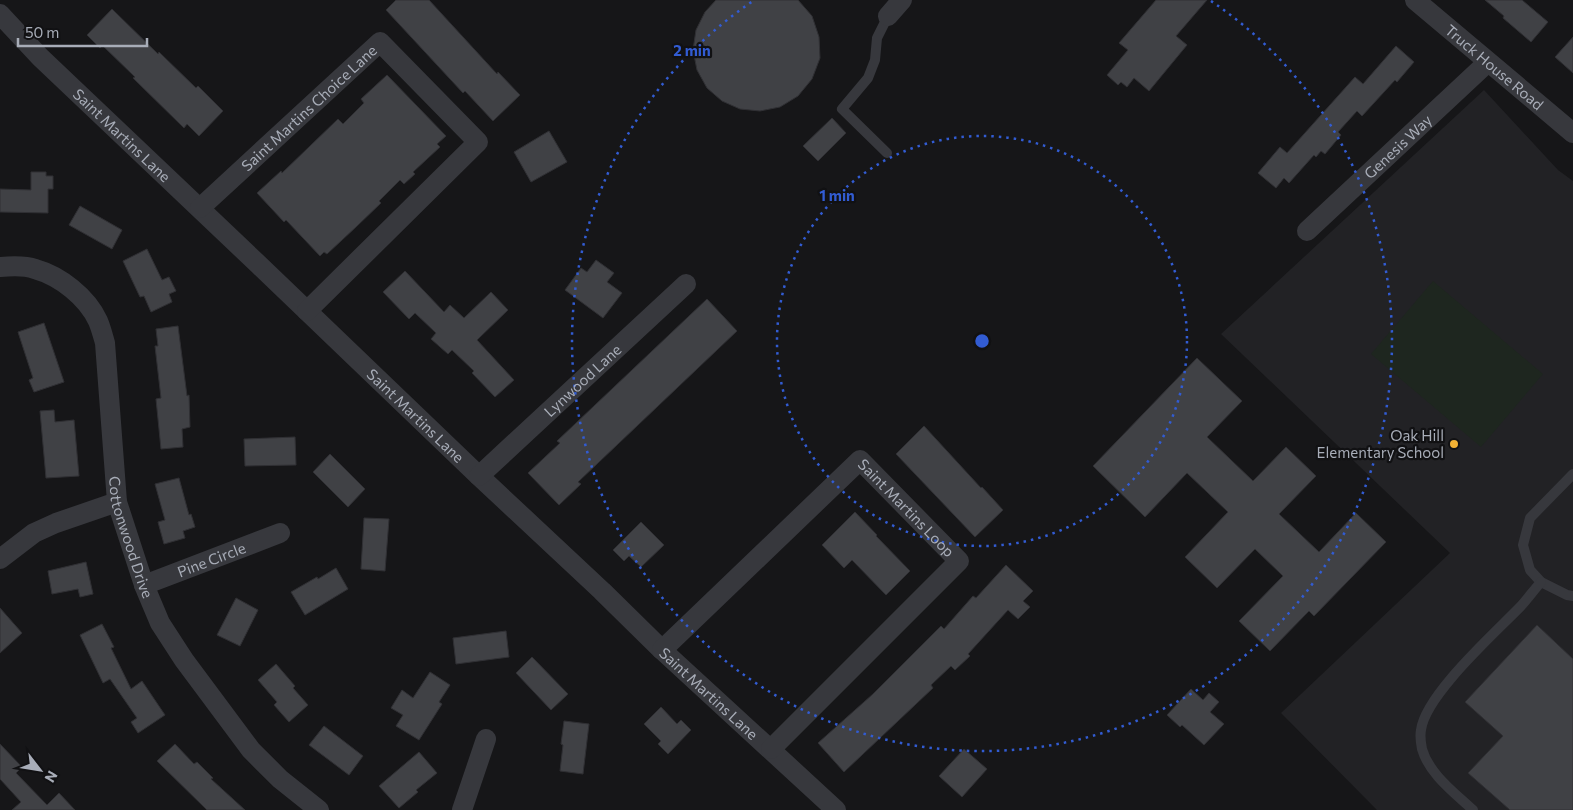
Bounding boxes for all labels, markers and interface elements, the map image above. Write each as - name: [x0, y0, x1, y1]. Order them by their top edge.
- scale bar: [18, 15, 146, 47]
- street label: Truck House Road: [1442, 21, 1547, 113]
- text: 50 m: [25, 23, 59, 41]
- street label: Saint Martins Choice Lane: [237, 41, 380, 174]
- text: 2 min: [673, 41, 711, 59]
- street label: Saint Martins Lane: [70, 85, 175, 185]
- street label: Genesis Way: [1360, 110, 1435, 182]
- text: 1 min: [819, 186, 855, 204]
- centre of rings: [973, 332, 991, 350]
- street label: Lynwood Lane: [540, 340, 625, 420]
- street label: Saint Martins Lane: [364, 365, 468, 466]
- place label: Oak Hill Elementary School: [1317, 426, 1444, 461]
- marker: Oak Hill Elementary School: [1448, 438, 1460, 450]
- street label: Saint Martins Loop: [855, 455, 959, 560]
- street label: Cottonwood Drive: [106, 475, 157, 601]
- street label: Pine Circle: [175, 538, 248, 580]
- street label: Saint Martins Lane: [656, 643, 762, 743]
- north arrow: [15, 745, 65, 795]
- text: N: [42, 768, 62, 786]

